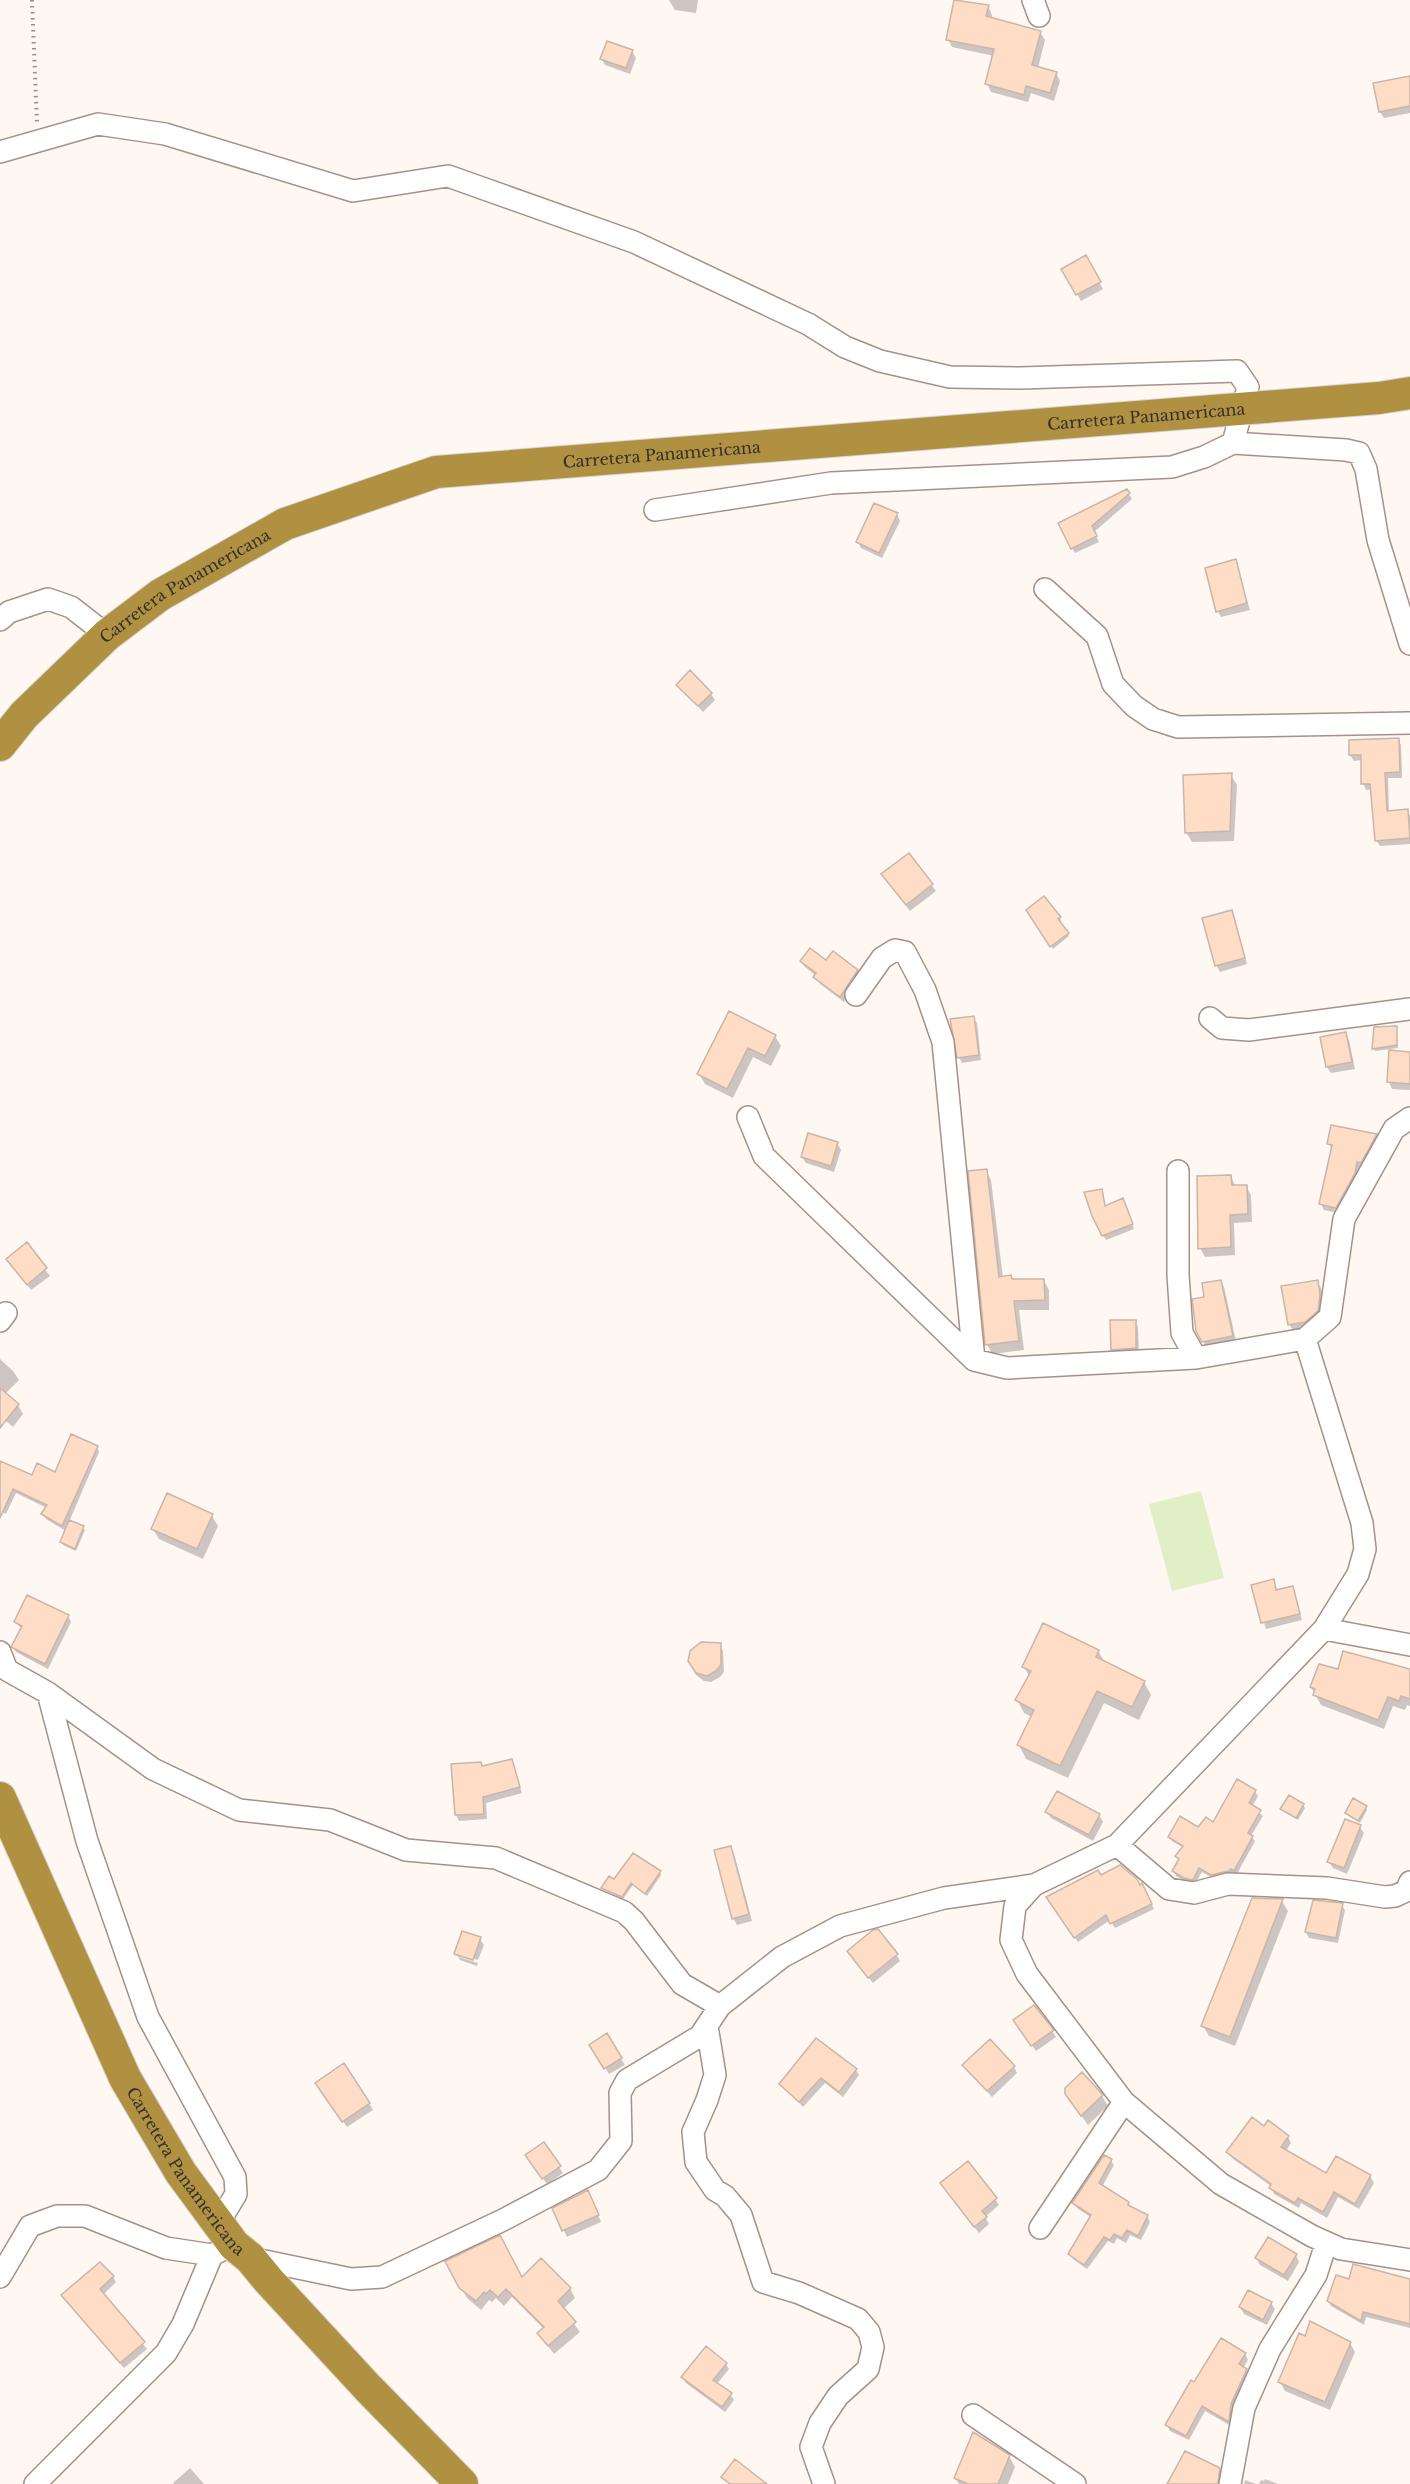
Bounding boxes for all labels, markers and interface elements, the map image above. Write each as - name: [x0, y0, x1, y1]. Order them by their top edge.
- street label: Carretera Panamericana: [1046, 399, 1246, 434]
- street label: Carretera Panamericana: [562, 437, 762, 472]
- street label: Carretera Panamericana: [95, 524, 274, 647]
- street label: Carretera Panamericana: [123, 2083, 249, 2260]

